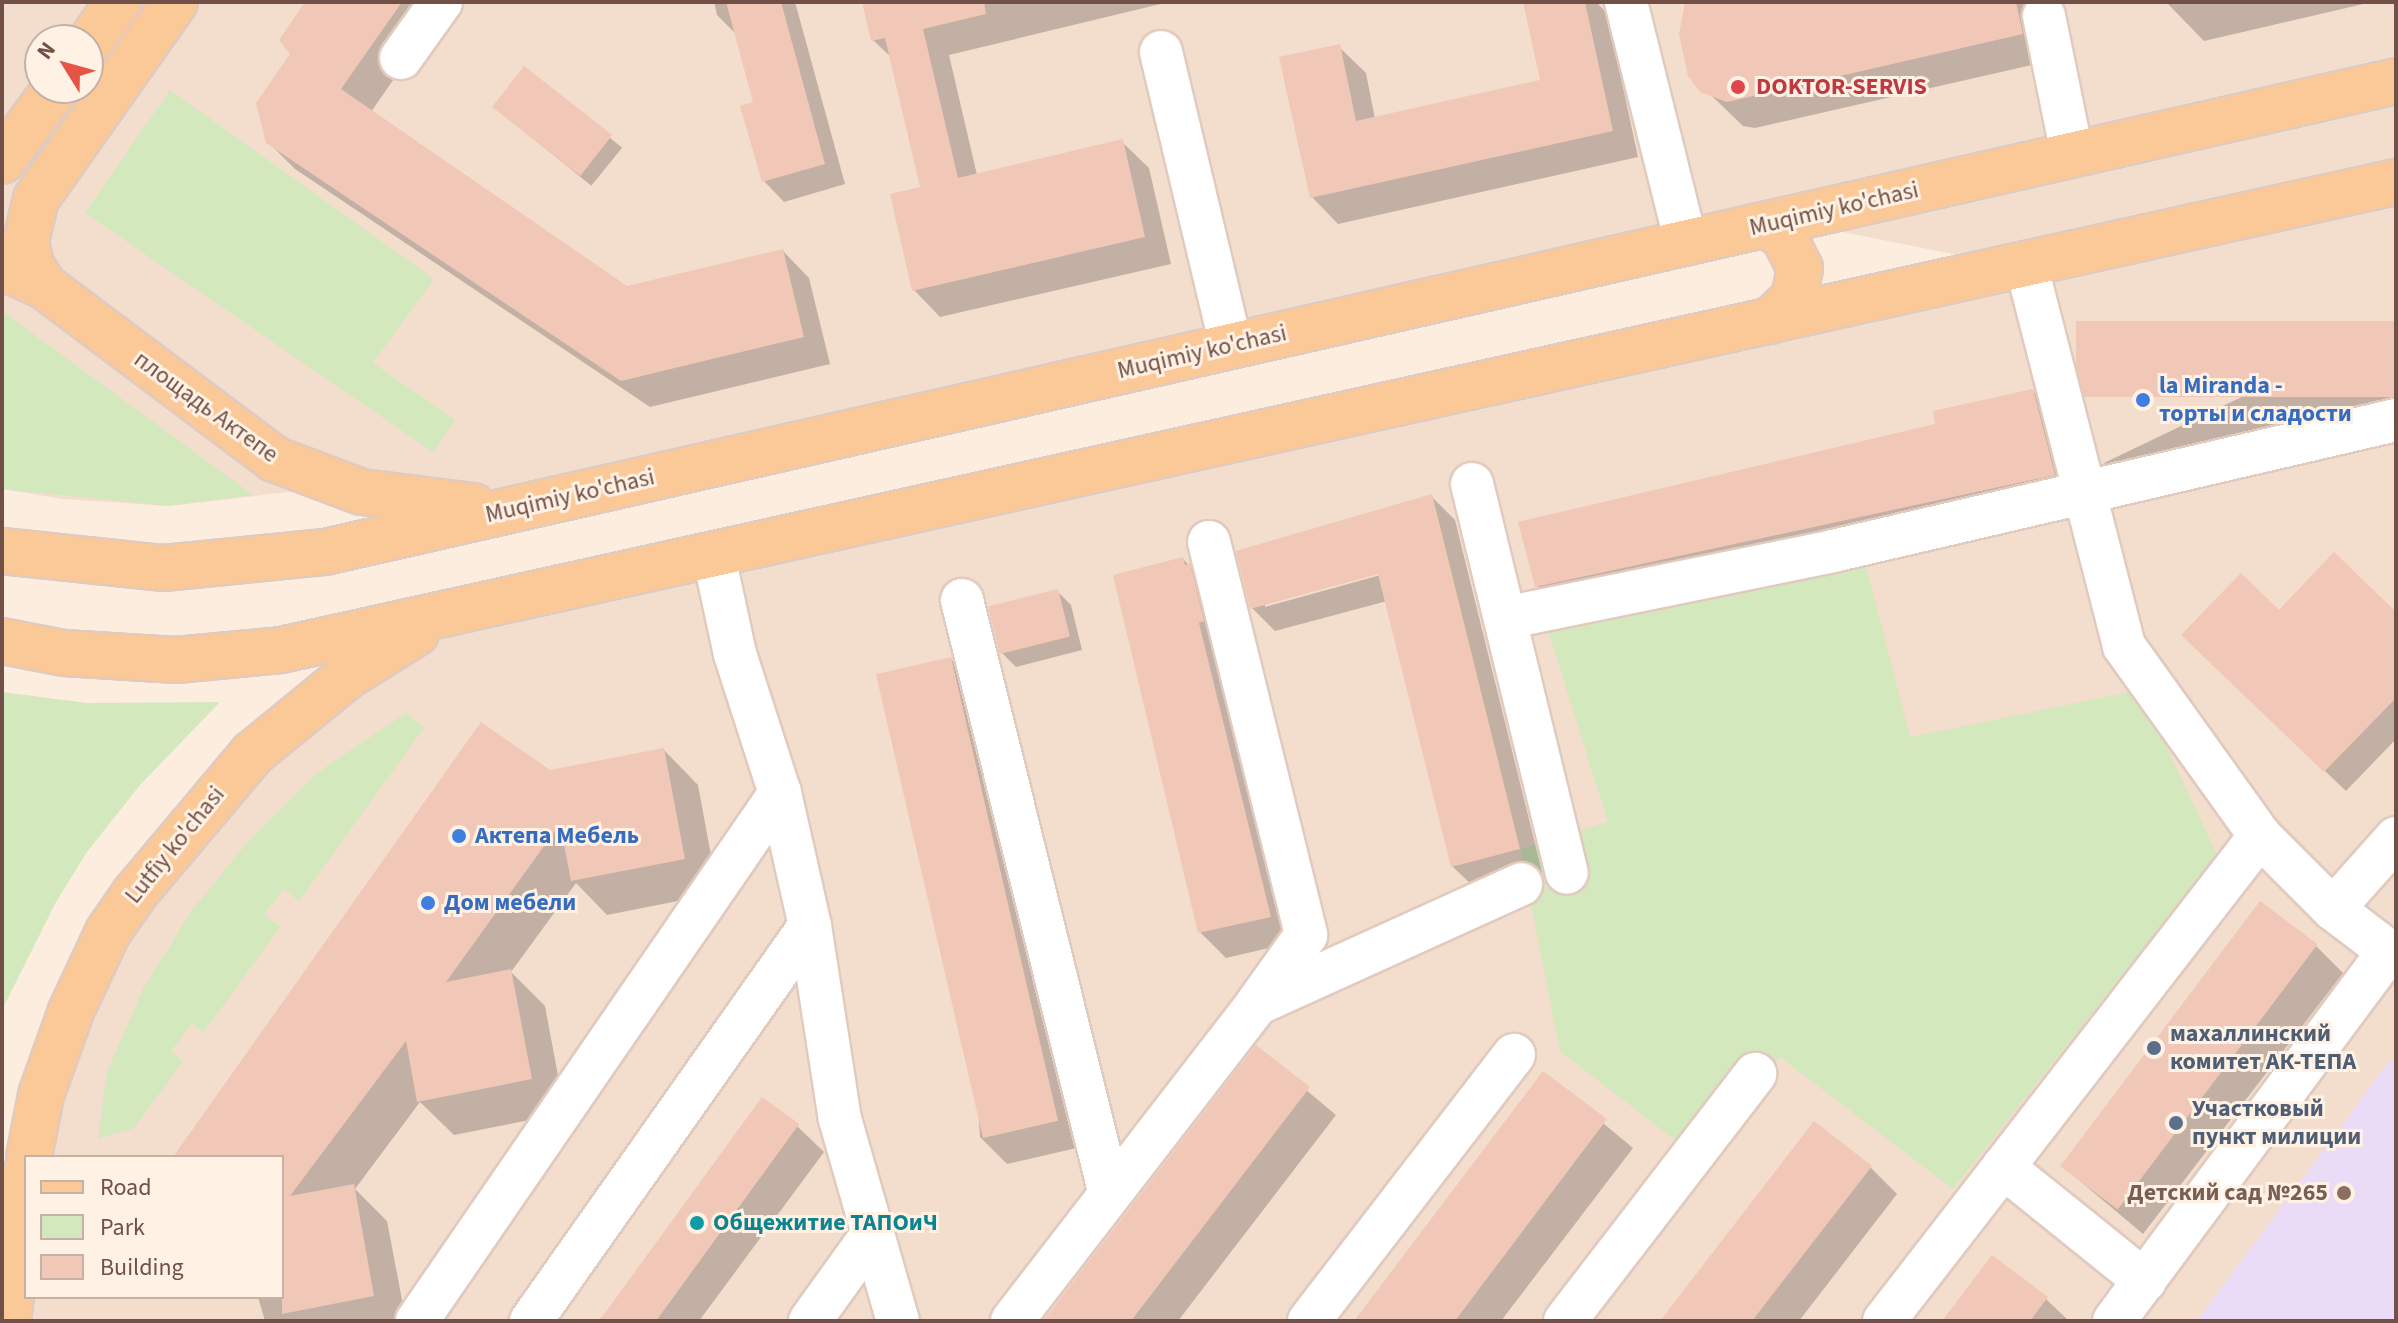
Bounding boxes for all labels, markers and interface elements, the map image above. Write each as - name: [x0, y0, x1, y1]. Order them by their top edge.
- north arrow: [24, 24, 104, 104]
- text: N: [29, 35, 64, 66]
- place label: DOKTOR-SERVIS: [1756, 73, 1927, 101]
- marker: DOKTOR-SERVIS: [1727, 76, 1749, 98]
- street label: Muqimiy ko'chasi: [1747, 176, 1921, 242]
- street label: Muqimiy ko'chasi: [1115, 319, 1289, 385]
- street label: площадь Актепе: [128, 345, 284, 469]
- place label: la Miranda - торты и сладости: [2159, 372, 2352, 428]
- marker: la Miranda - торты и сладости: [2134, 391, 2152, 409]
- street label: Muqimiy ko'chasi: [483, 463, 657, 529]
- street label: Lutfiy ko'chasi: [119, 781, 231, 909]
- place label: Актепа Мебель: [475, 822, 639, 850]
- marker: Актепа Мебель: [450, 827, 468, 845]
- place label: Дом мебели: [444, 889, 576, 917]
- marker: Дом мебели: [419, 894, 437, 912]
- place label: махаллинский комитет АК-ТЕПА: [2170, 1020, 2356, 1076]
- marker: махаллинский комитет АК-ТЕПА: [2145, 1039, 2163, 1057]
- place label: Участковый пункт милиции: [2192, 1095, 2361, 1151]
- marker: Участковый пункт милиции: [2167, 1114, 2185, 1132]
- legend: [24, 1155, 284, 1299]
- text: Road: [100, 1170, 152, 1205]
- place label: Детский сад №265: [2127, 1179, 2328, 1207]
- marker: Детский сад №265: [2335, 1184, 2353, 1202]
- place label: Общежитие ТАПОиЧ: [713, 1209, 938, 1237]
- text: Park: [100, 1210, 145, 1245]
- marker: Общежитие ТАПОиЧ: [688, 1214, 706, 1232]
- text: Building: [100, 1250, 184, 1285]

